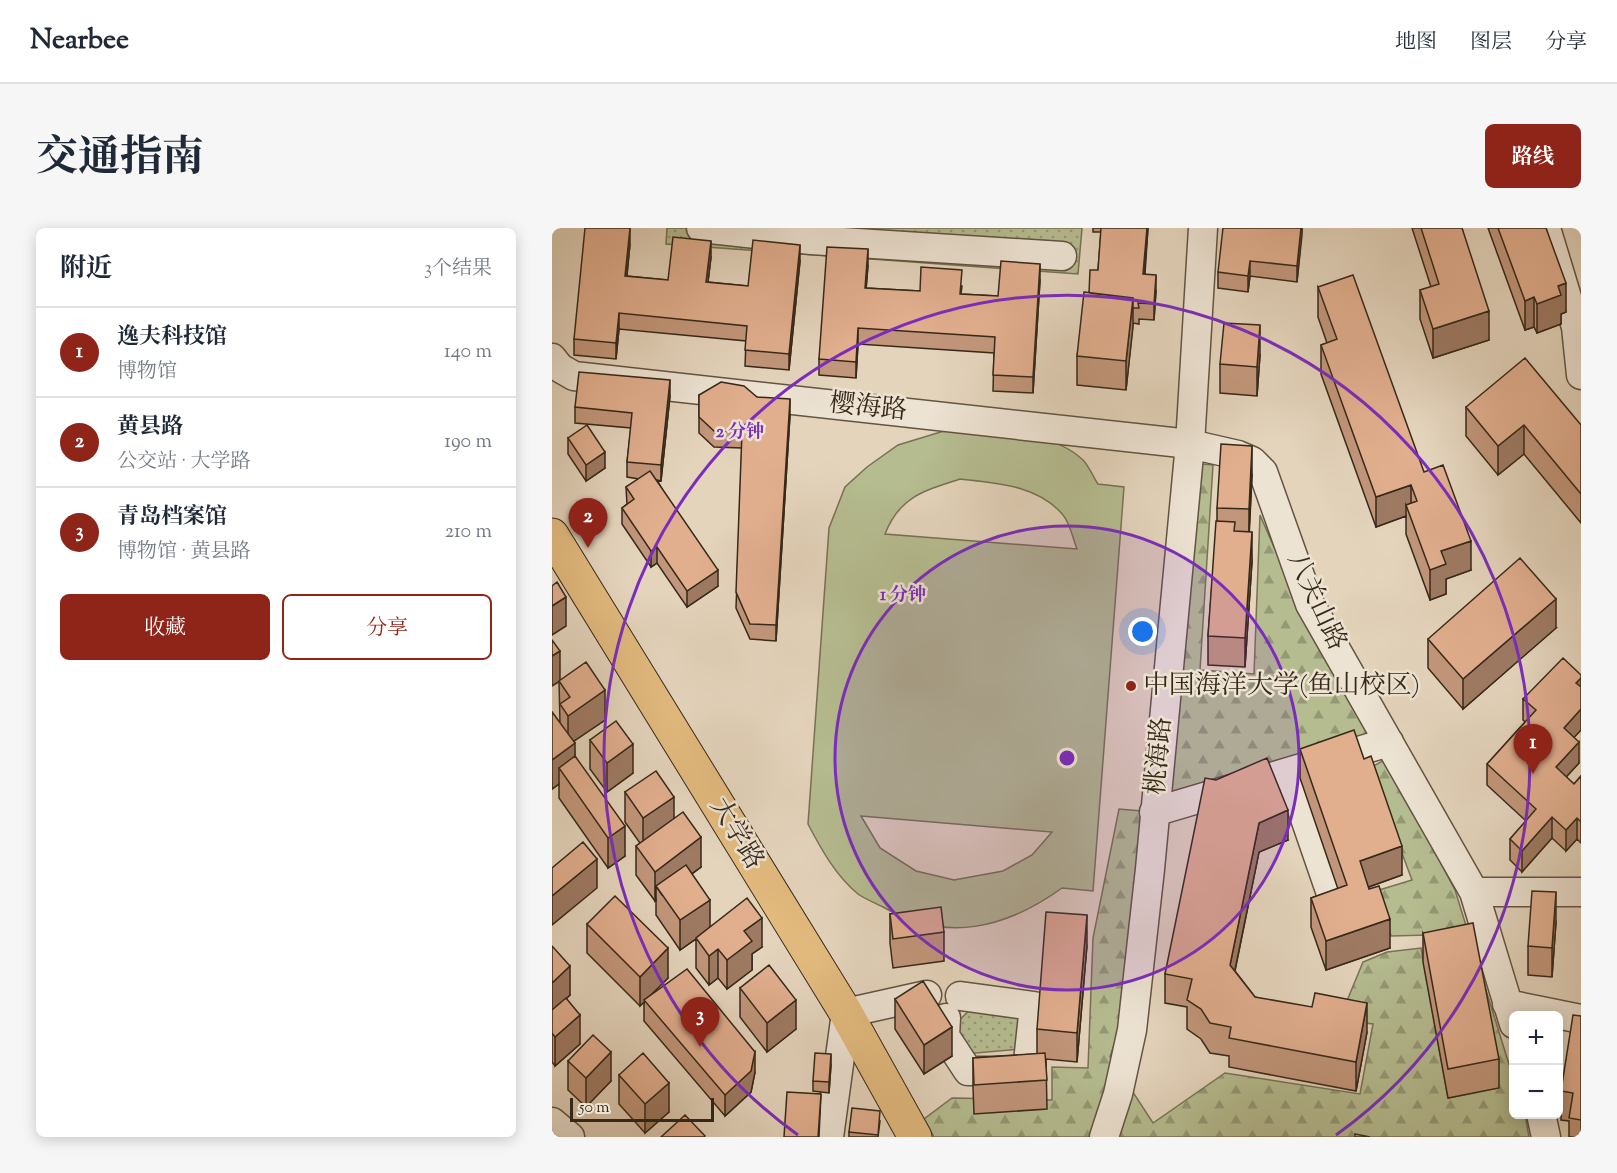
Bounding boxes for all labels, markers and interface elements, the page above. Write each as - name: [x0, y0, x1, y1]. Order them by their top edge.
- text: Nearbee: [30, 21, 129, 61]
- text: 地图: [1395, 28, 1437, 58]
- text: 图层: [1470, 28, 1512, 58]
- text: 分享: [1545, 28, 1587, 58]
- button: 路线: [1485, 124, 1581, 188]
- text: 交通指南: [36, 130, 204, 190]
- text: 附近: [60, 251, 112, 288]
- text: 3个结果: [424, 255, 492, 284]
- text: 逸夫科技馆: [117, 322, 227, 354]
- text: 1: [76, 338, 83, 367]
- text: 140 m: [444, 338, 492, 367]
- text: 博物馆: [117, 358, 177, 387]
- street label: 樱海路: [827, 386, 909, 430]
- text: 黄县路: [117, 412, 183, 444]
- text: 2 分钟: [716, 420, 764, 446]
- text: 2: [75, 428, 84, 457]
- text: 190 m: [444, 428, 492, 457]
- text: 公交站 · 大学路: [117, 448, 251, 477]
- pin: 2: [568, 498, 608, 548]
- text: 青岛档案馆: [117, 502, 227, 534]
- text: 3: [75, 518, 84, 547]
- text: 210 m: [445, 518, 492, 547]
- text: 博物馆 · 黄县路: [117, 538, 251, 567]
- street label: 八关山路: [1277, 547, 1355, 657]
- text: 1 分钟: [880, 583, 926, 609]
- button: 收藏: [60, 594, 270, 660]
- button: 分享: [282, 594, 492, 660]
- your location: [1128, 617, 1157, 646]
- place label: 中国海洋大学(鱼山校区): [1143, 668, 1420, 705]
- marker: 中国海洋大学(鱼山校区): [1124, 679, 1138, 693]
- street label: 桃海路: [1138, 716, 1182, 796]
- pin: 1: [1514, 724, 1552, 774]
- centre of rings: [1057, 748, 1077, 768]
- street label: 大学路: [700, 791, 772, 877]
- pin: 3: [680, 998, 720, 1047]
- map controls: [1509, 1011, 1563, 1119]
- button: +: [1509, 1011, 1563, 1065]
- button: −: [1509, 1065, 1563, 1119]
- scale bar: [570, 1095, 714, 1122]
- text: 50 m: [579, 1097, 610, 1120]

